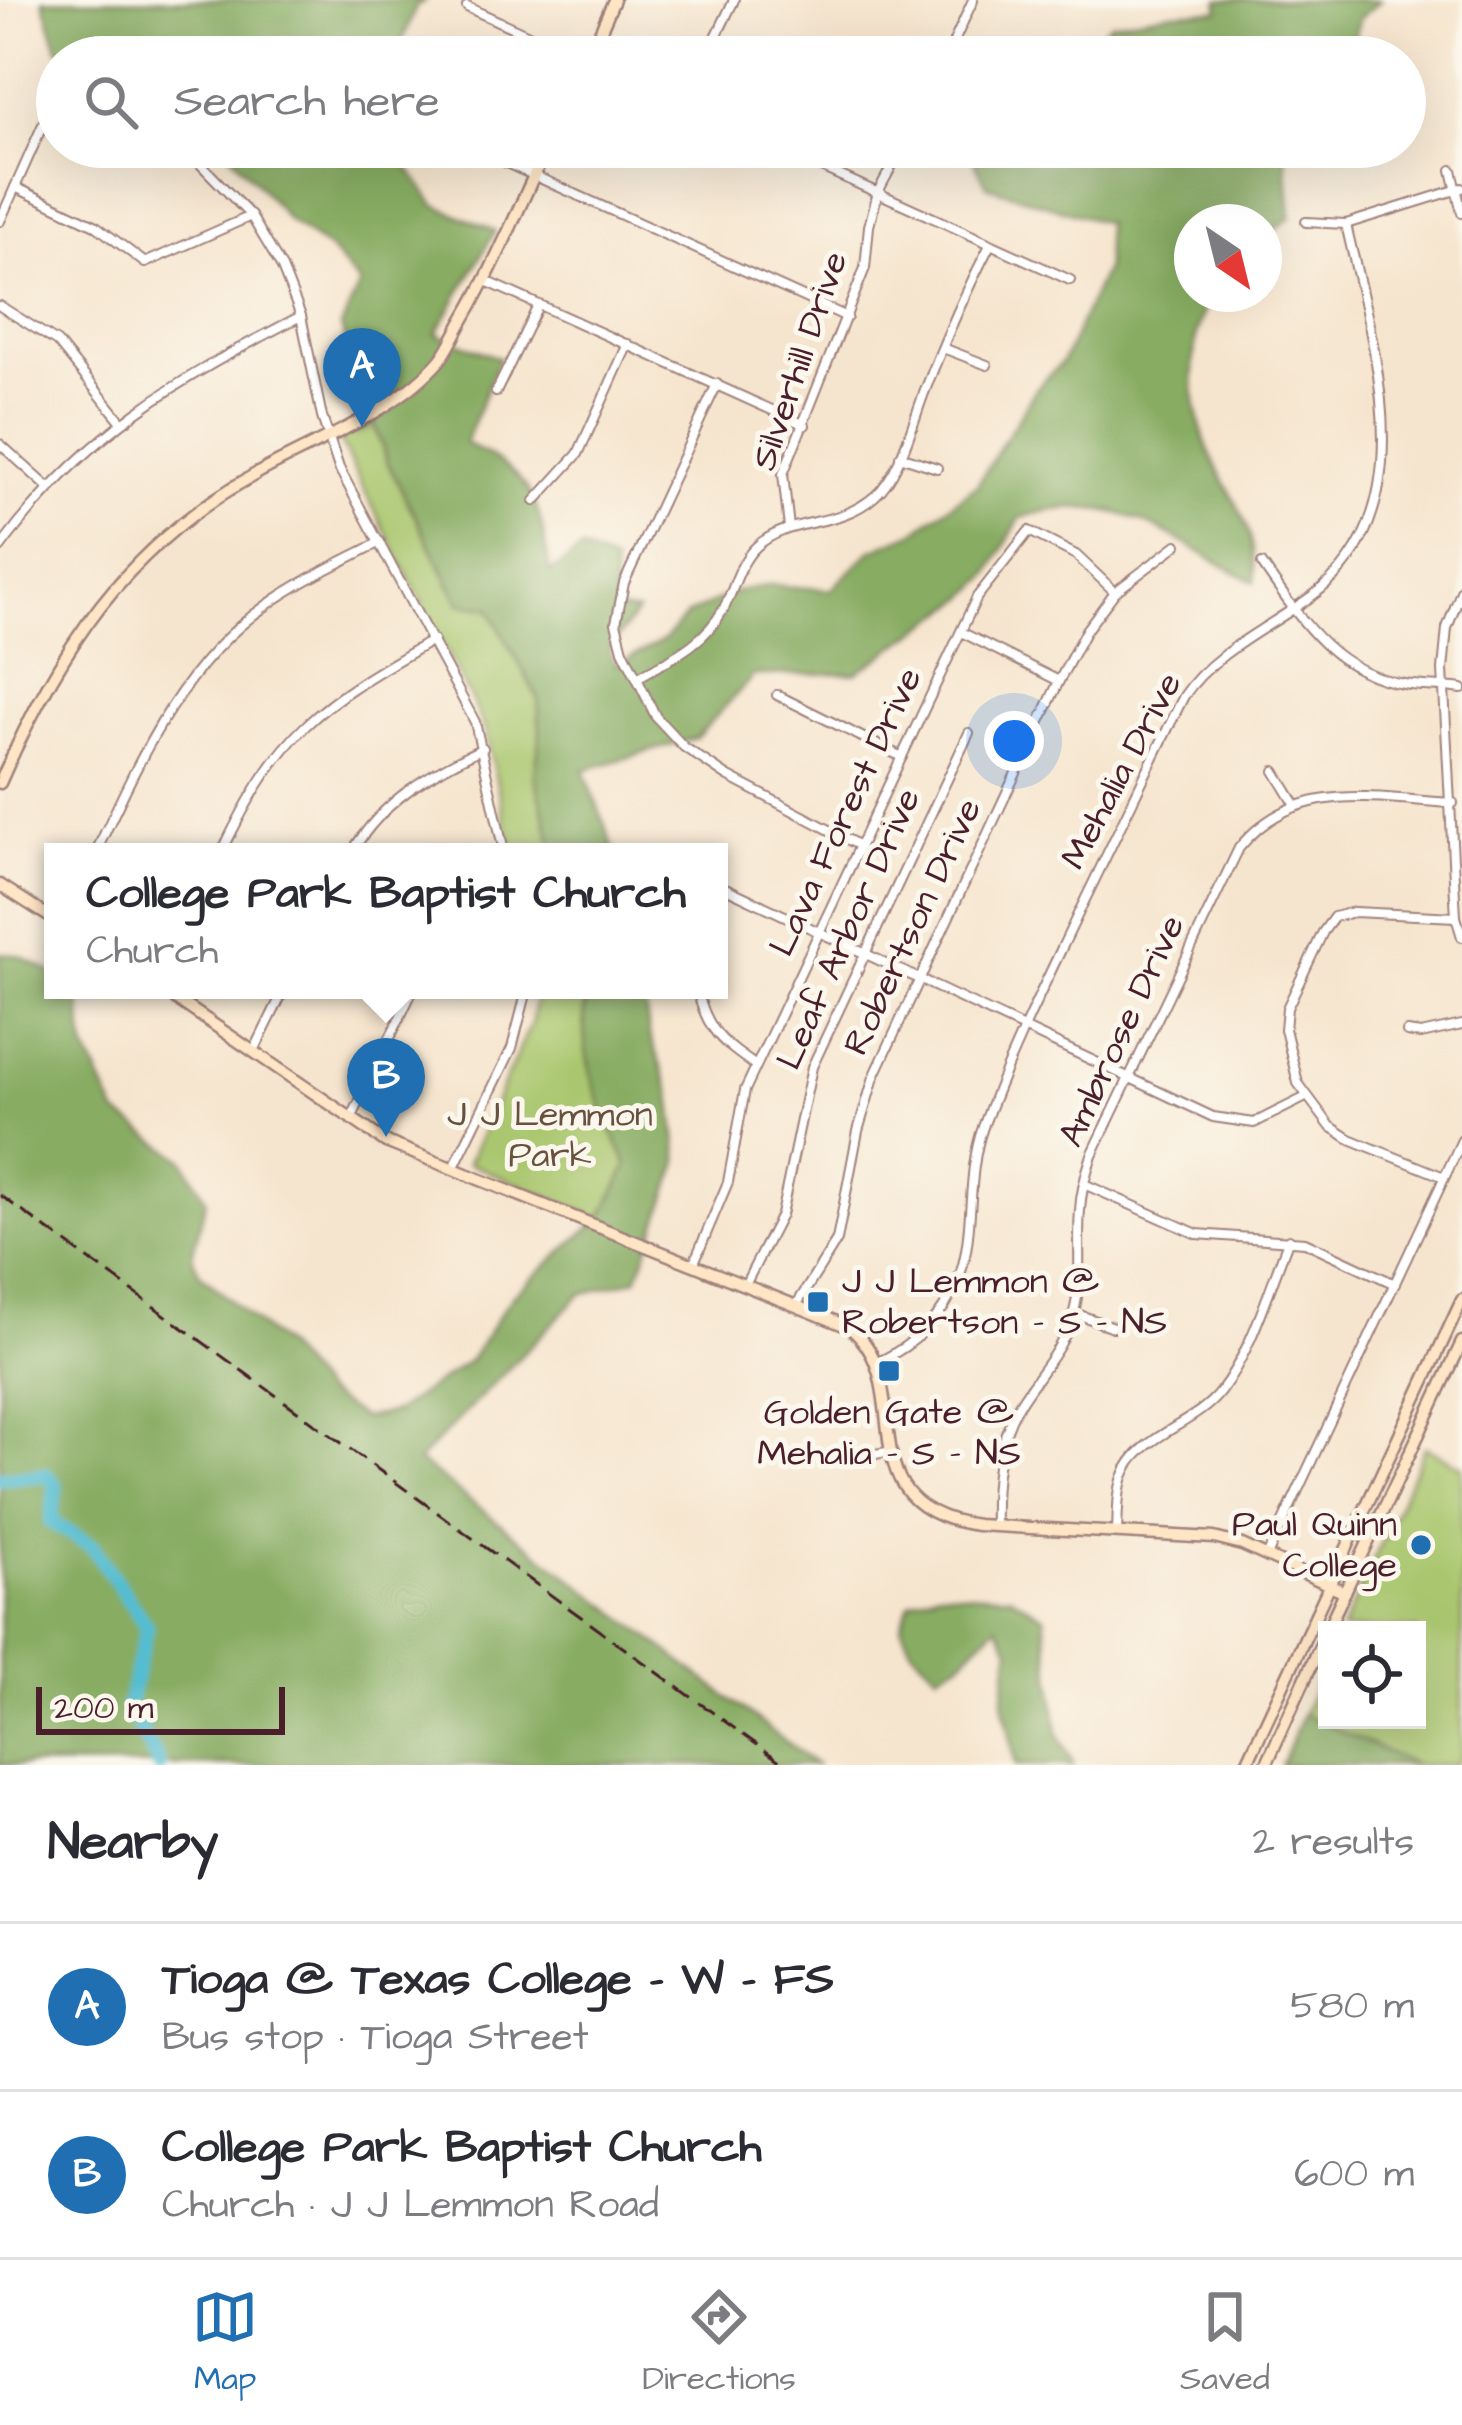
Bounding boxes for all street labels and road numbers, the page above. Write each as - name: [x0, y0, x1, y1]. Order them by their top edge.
- street label: Silverhill Drive: [739, 245, 861, 477]
- street label: Lava Forest Drive: [757, 659, 935, 965]
- street label: Mehalia Drive: [1049, 664, 1195, 878]
- street label: Leaf Arbor Drive: [764, 780, 934, 1078]
- street label: Robertson Drive: [831, 790, 995, 1064]
- street label: Ambrose Drive: [1046, 907, 1198, 1155]

